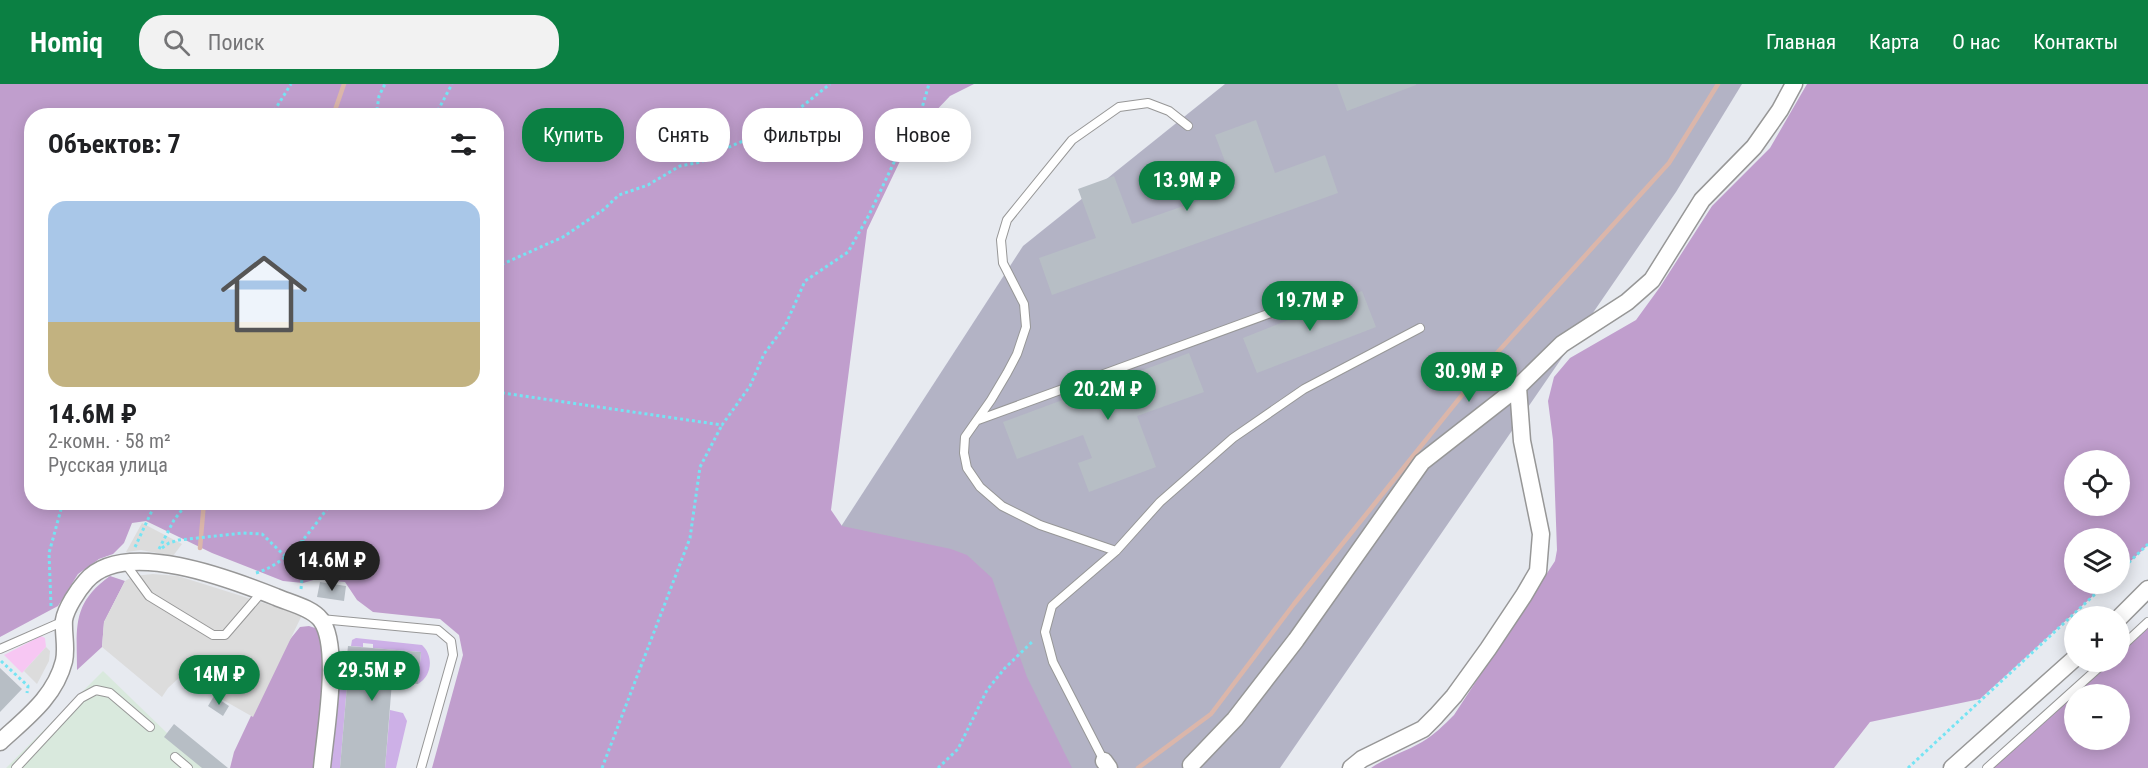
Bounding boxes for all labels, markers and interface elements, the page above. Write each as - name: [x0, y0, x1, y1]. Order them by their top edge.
- search box: [139, 15, 559, 69]
- text: Homiq: [30, 26, 103, 59]
- icon: search: [160, 26, 193, 59]
- text: Поиск: [208, 30, 265, 55]
- text: Главная: [1766, 30, 1836, 54]
- text: Карта: [1869, 30, 1919, 54]
- text: О нас: [1952, 30, 2000, 54]
- text: Контакты: [2033, 30, 2118, 54]
- chip: Купить: [522, 108, 624, 162]
- chip: Снять: [636, 108, 730, 162]
- chip: Фильтры: [742, 108, 863, 162]
- chip: Новое: [875, 108, 971, 162]
- icon: filters: [447, 128, 480, 161]
- text: Объектов: 7: [48, 129, 181, 159]
- pin: 13.9M ₽: [1132, 161, 1242, 212]
- text: 13.9M ₽: [1153, 168, 1221, 192]
- icon: home: [210, 240, 318, 348]
- pin: 19.7M ₽: [1255, 281, 1365, 332]
- text: 19.7M ₽: [1276, 288, 1344, 312]
- pin: 30.9M ₽: [1414, 352, 1524, 403]
- text: 30.9M ₽: [1435, 359, 1503, 383]
- pin: 20.2M ₽: [1053, 370, 1163, 421]
- text: 20.2M ₽: [1074, 377, 1142, 401]
- text: 14.6M ₽: [48, 399, 137, 429]
- text: 2-комн. · 58 m²: [48, 429, 171, 453]
- map controls: [2064, 450, 2130, 750]
- button: locate: [2064, 450, 2130, 516]
- text: Русская улица: [48, 453, 168, 477]
- button: layers: [2064, 528, 2130, 594]
- pin: 14.6M ₽: [277, 541, 387, 592]
- text: 14.6M ₽: [298, 548, 366, 572]
- button: +: [2064, 606, 2130, 672]
- pin: 29.5M ₽: [317, 651, 427, 702]
- pin: 14M ₽: [177, 655, 261, 706]
- text: 29.5M ₽: [338, 658, 406, 682]
- text: 14M ₽: [193, 662, 245, 686]
- button: −: [2064, 684, 2130, 750]

